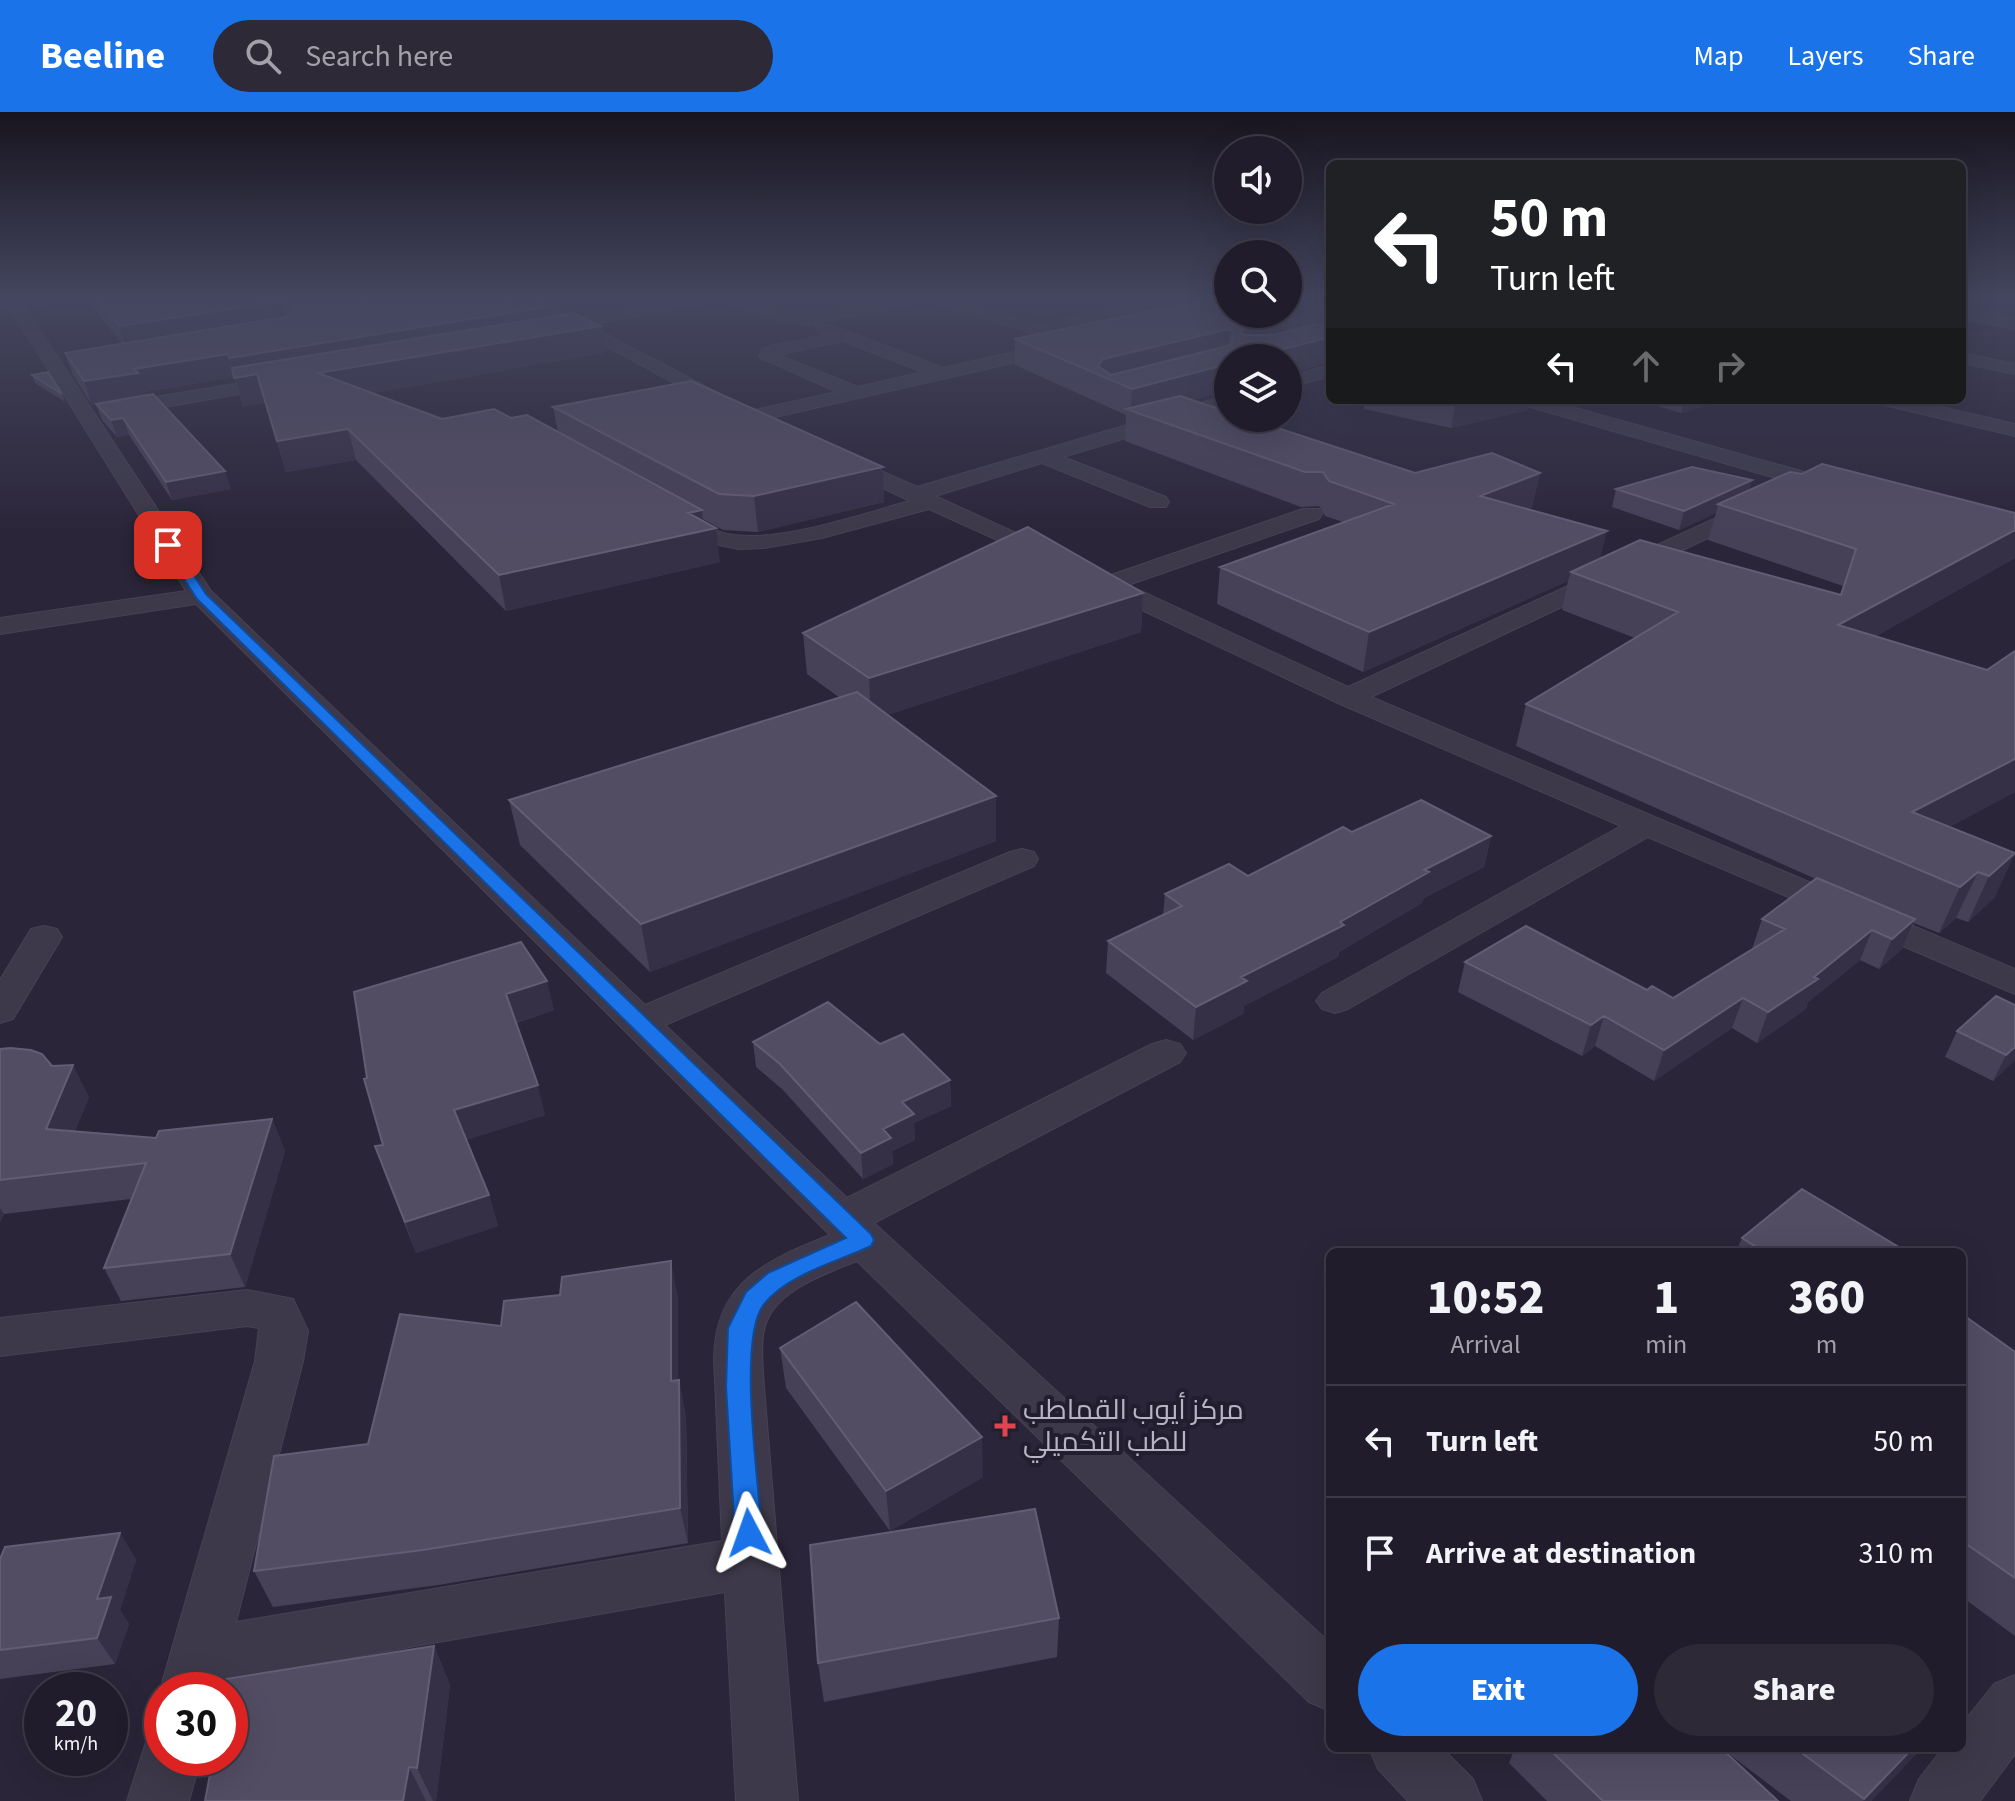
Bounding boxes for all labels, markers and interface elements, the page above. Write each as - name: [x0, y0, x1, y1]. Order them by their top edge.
- search box: [213, 20, 773, 92]
- text: Beeline: [40, 29, 165, 83]
- icon: search: [241, 34, 285, 78]
- text: Search here: [305, 35, 453, 78]
- text: Map: [1693, 36, 1743, 76]
- text: Layers: [1787, 36, 1863, 76]
- text: Share: [1907, 36, 1975, 76]
- map controls: [1214, 136, 1302, 432]
- button: sound: [1214, 136, 1302, 224]
- text: 50 m: [1490, 179, 1608, 258]
- icon: left: [1358, 192, 1462, 296]
- button: search: [1214, 240, 1302, 328]
- text: Turn left: [1490, 253, 1615, 304]
- button: layers: [1214, 344, 1302, 432]
- icon: left: [1540, 344, 1584, 388]
- icon: ahead: [1624, 344, 1668, 388]
- icon: right: [1708, 344, 1752, 388]
- pin: [134, 511, 202, 579]
- icon: arrive: [146, 523, 190, 567]
- text: 10:52: [1427, 1264, 1544, 1332]
- text: 1: [1653, 1264, 1679, 1332]
- text: 360: [1788, 1264, 1865, 1332]
- text: Arrival: [1451, 1326, 1521, 1363]
- text: min: [1645, 1326, 1687, 1363]
- text: m: [1816, 1326, 1837, 1363]
- place label: مركز أيوب القماطب للطب التكميلي: [1023, 1390, 1244, 1463]
- marker: مركز أيوب القماطب للطب التكميلي: [994, 1415, 1016, 1437]
- icon: left: [1358, 1419, 1402, 1463]
- text: Turn left: [1426, 1420, 1538, 1463]
- text: 50 m: [1873, 1420, 1934, 1463]
- position arrow: [707, 1491, 791, 1575]
- icon: arrive: [1358, 1531, 1402, 1575]
- text: Arrive at destination: [1426, 1532, 1696, 1575]
- text: 310 m: [1858, 1532, 1934, 1575]
- button: Exit: [1358, 1644, 1638, 1736]
- button: Share: [1654, 1644, 1934, 1736]
- speed limit sign: 30: [144, 1672, 248, 1776]
- text: 20: [55, 1685, 97, 1742]
- text: km/h: [54, 1730, 98, 1758]

